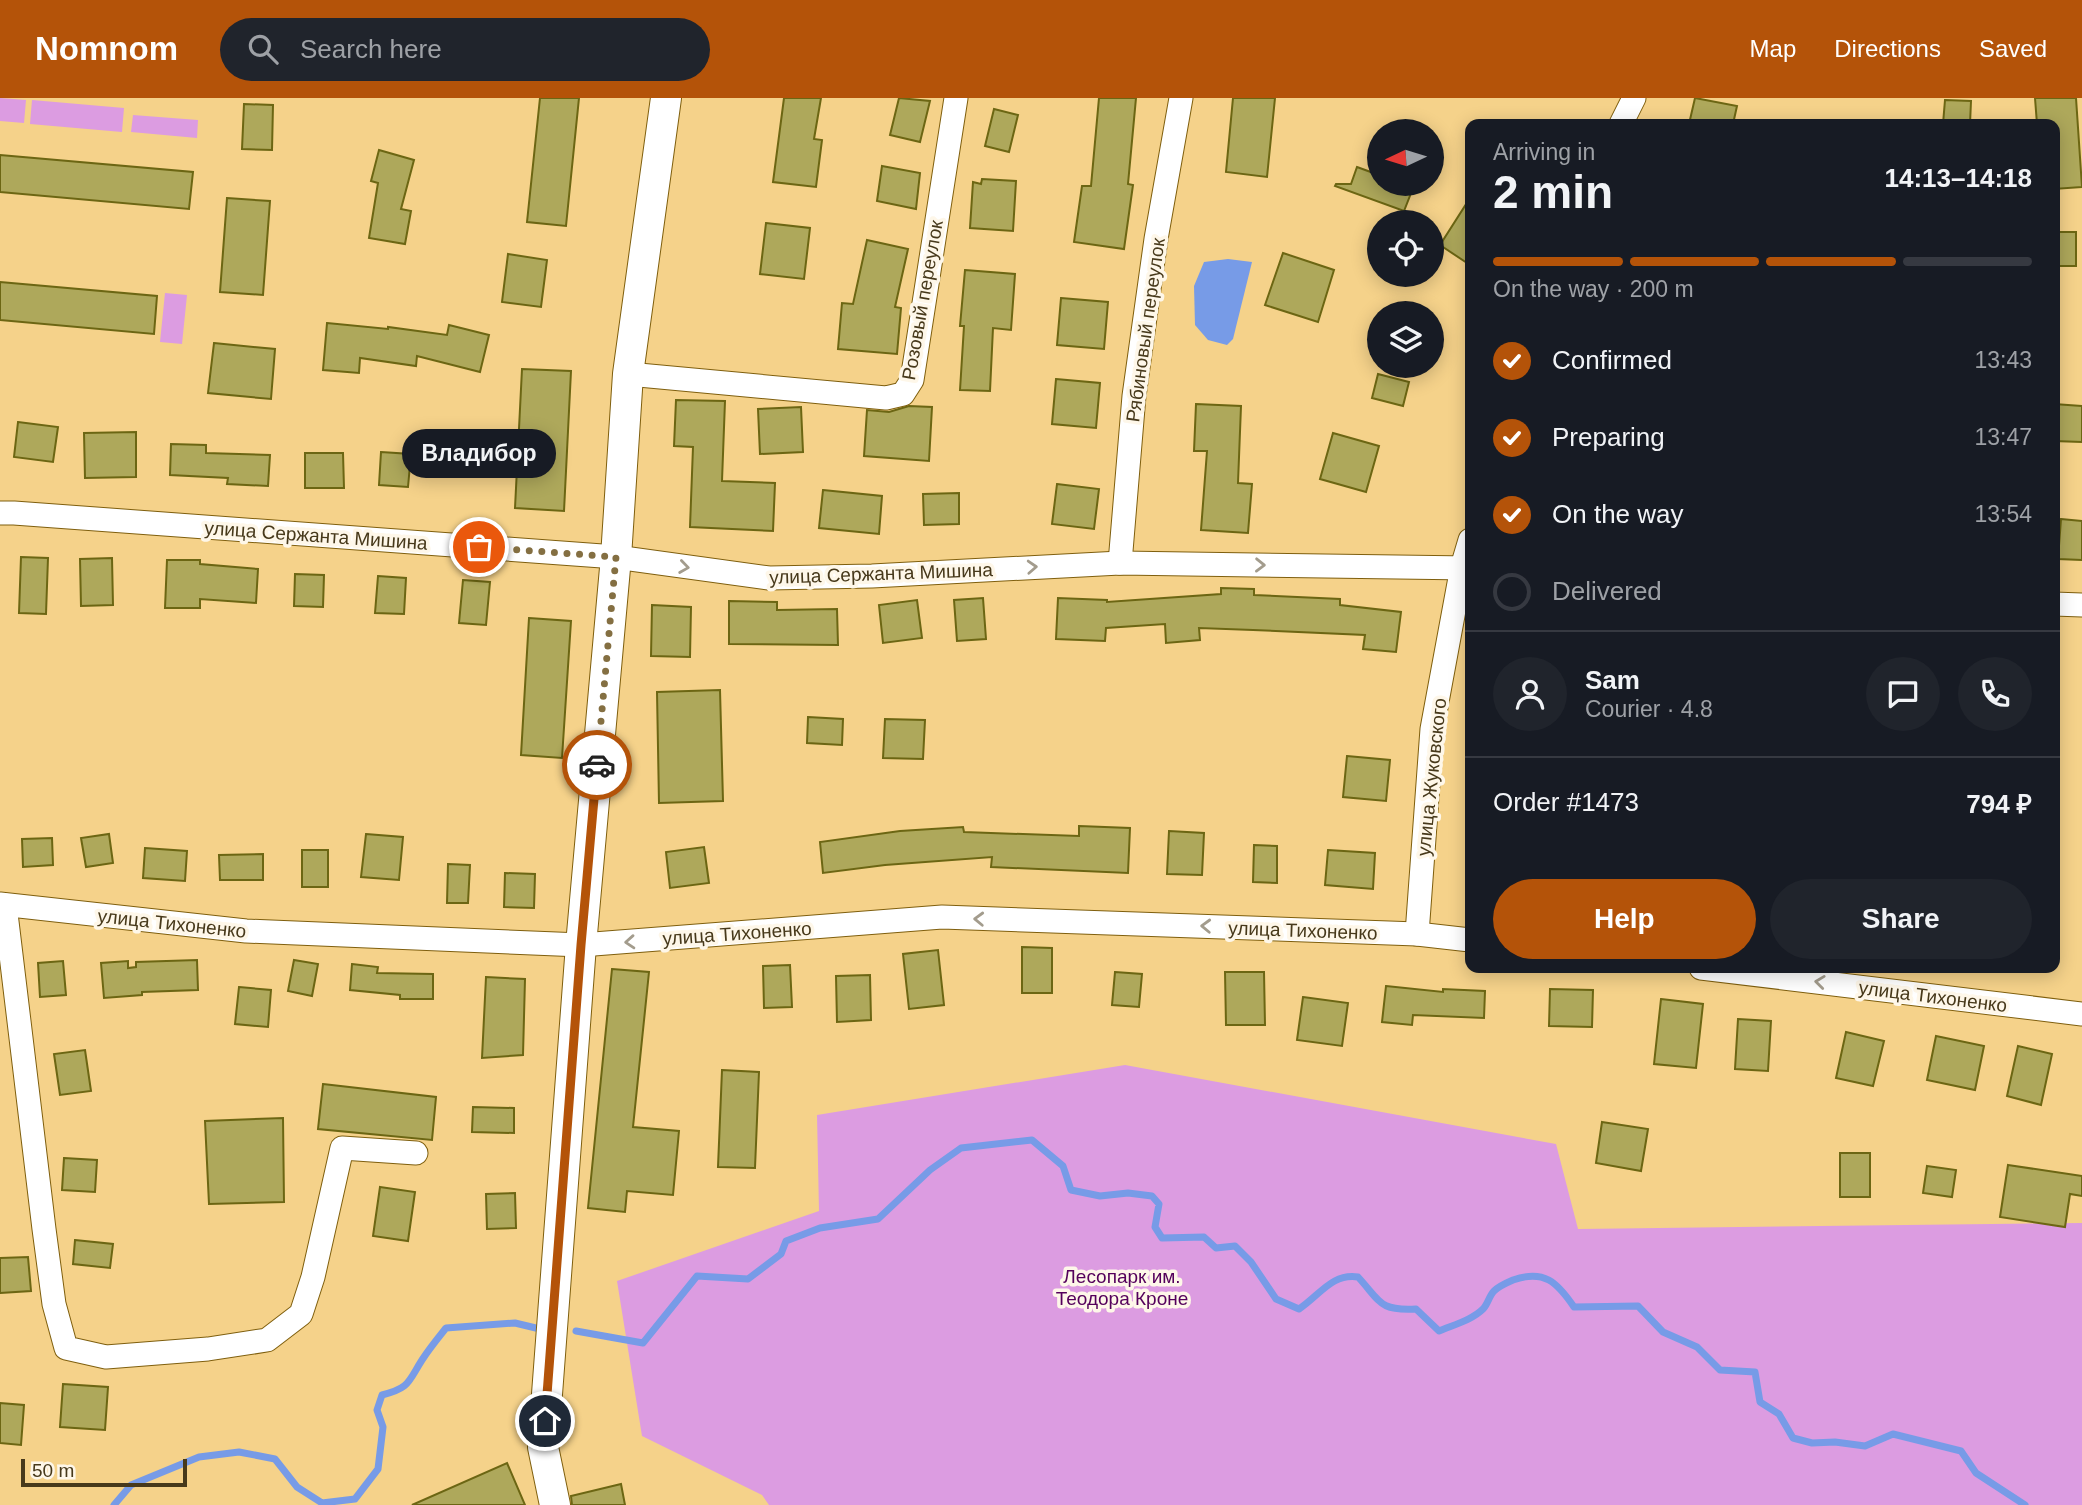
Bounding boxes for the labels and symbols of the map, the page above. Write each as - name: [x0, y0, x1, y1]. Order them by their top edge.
- north arrow: [1367, 119, 1444, 196]
- street label: Розовый переулок: [898, 218, 947, 382]
- street label: Рябиновый переулок: [1122, 236, 1169, 423]
- callout: Владибор: [402, 428, 556, 477]
- street label: улица Сержанта Мишина: [204, 517, 429, 554]
- pin: [449, 517, 509, 577]
- one-way arrow: [1255, 557, 1266, 572]
- one-way arrow: [678, 559, 689, 574]
- street label: улица Сержанта Мишина: [769, 559, 994, 588]
- one-way arrow: [1027, 560, 1038, 575]
- street label: улица Жуковского: [1413, 697, 1450, 857]
- courier: [562, 730, 632, 800]
- street label: улица Тихоненко: [97, 905, 247, 942]
- one-way arrow: [973, 911, 984, 926]
- street label: улица Тихоненко: [1228, 917, 1378, 944]
- street label: улица Тихоненко: [662, 918, 812, 949]
- one-way arrow: [1200, 919, 1211, 934]
- one-way arrow: [624, 934, 635, 949]
- one-way arrow: [1814, 975, 1825, 990]
- street label: улица Тихоненко: [1858, 977, 2008, 1016]
- park label: Лесопарк им. Теодора Кроне: [1056, 1266, 1188, 1309]
- pin: [515, 1391, 575, 1451]
- scale bar: [21, 1456, 187, 1488]

